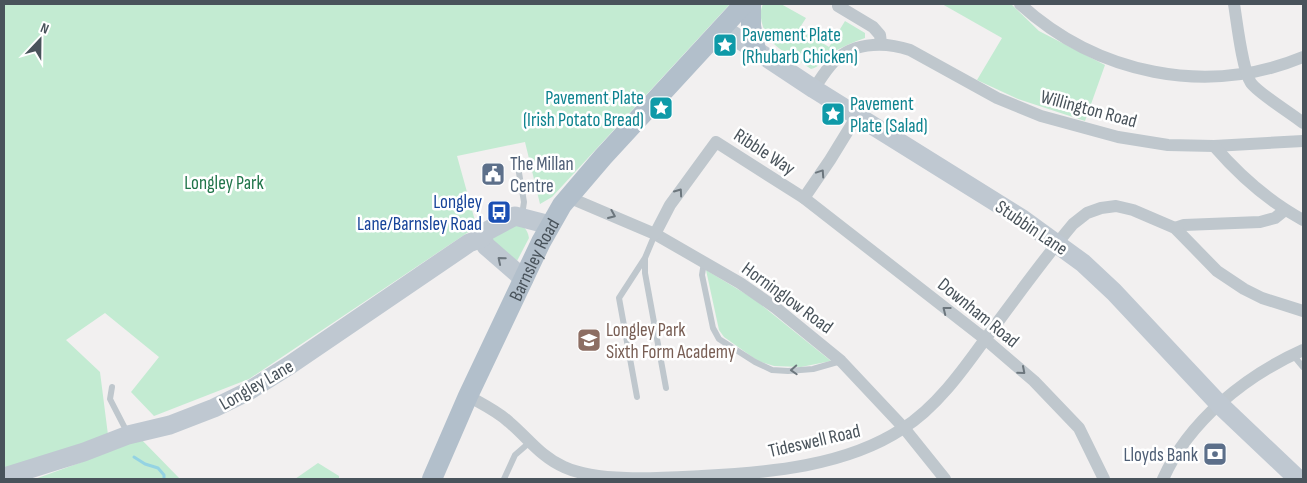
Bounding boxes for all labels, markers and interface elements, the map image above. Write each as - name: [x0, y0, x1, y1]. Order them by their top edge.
- north arrow: [15, 15, 65, 65]
- text: N: [38, 19, 51, 38]
- place label: Pavement Plate (Rhubarb Chicken): [742, 24, 858, 69]
- place icon: Pavement Plate (Rhubarb Chicken): [712, 32, 738, 58]
- street label: Willington Road: [1038, 86, 1139, 133]
- place label: Pavement Plate (Irish Potato Bread): [523, 87, 644, 132]
- place label: Pavement Plate (Salad): [850, 93, 928, 138]
- place icon: Pavement Plate (Irish Potato Bread): [648, 95, 674, 121]
- place icon: Pavement Plate (Salad): [820, 101, 846, 127]
- street label: Ribble Way: [729, 124, 800, 181]
- place label: The Millan Centre: [510, 153, 574, 198]
- public building icon: The Millan Centre: [480, 161, 506, 187]
- one-way arrow: [815, 169, 824, 179]
- park label: Longley Park: [184, 172, 265, 195]
- one-way arrow: [673, 188, 682, 198]
- place label: Longley Lane/Barnsley Road: [357, 191, 483, 236]
- street label: Stubbin Lane: [991, 196, 1072, 261]
- bus stop icon: Longley Lane/Barnsley Road: [486, 199, 512, 225]
- one-way arrow: [607, 209, 616, 220]
- street label: Barnsley Road: [505, 215, 565, 305]
- one-way arrow: [498, 257, 507, 266]
- street label: Horninglow Road: [737, 257, 837, 339]
- street label: Downham Road: [933, 273, 1023, 353]
- one-way arrow: [943, 306, 952, 315]
- place label: Longley Park Sixth Form Academy: [606, 319, 736, 364]
- school or university icon: Longley Park Sixth Form Academy: [576, 327, 602, 353]
- street label: Longley Lane: [216, 355, 298, 416]
- one-way arrow: [789, 365, 797, 376]
- one-way arrow: [1016, 366, 1025, 375]
- street label: Tideswell Road: [766, 420, 863, 463]
- bank icon: Lloyds Bank: [1202, 441, 1228, 467]
- place label: Lloyds Bank: [1124, 444, 1199, 467]

